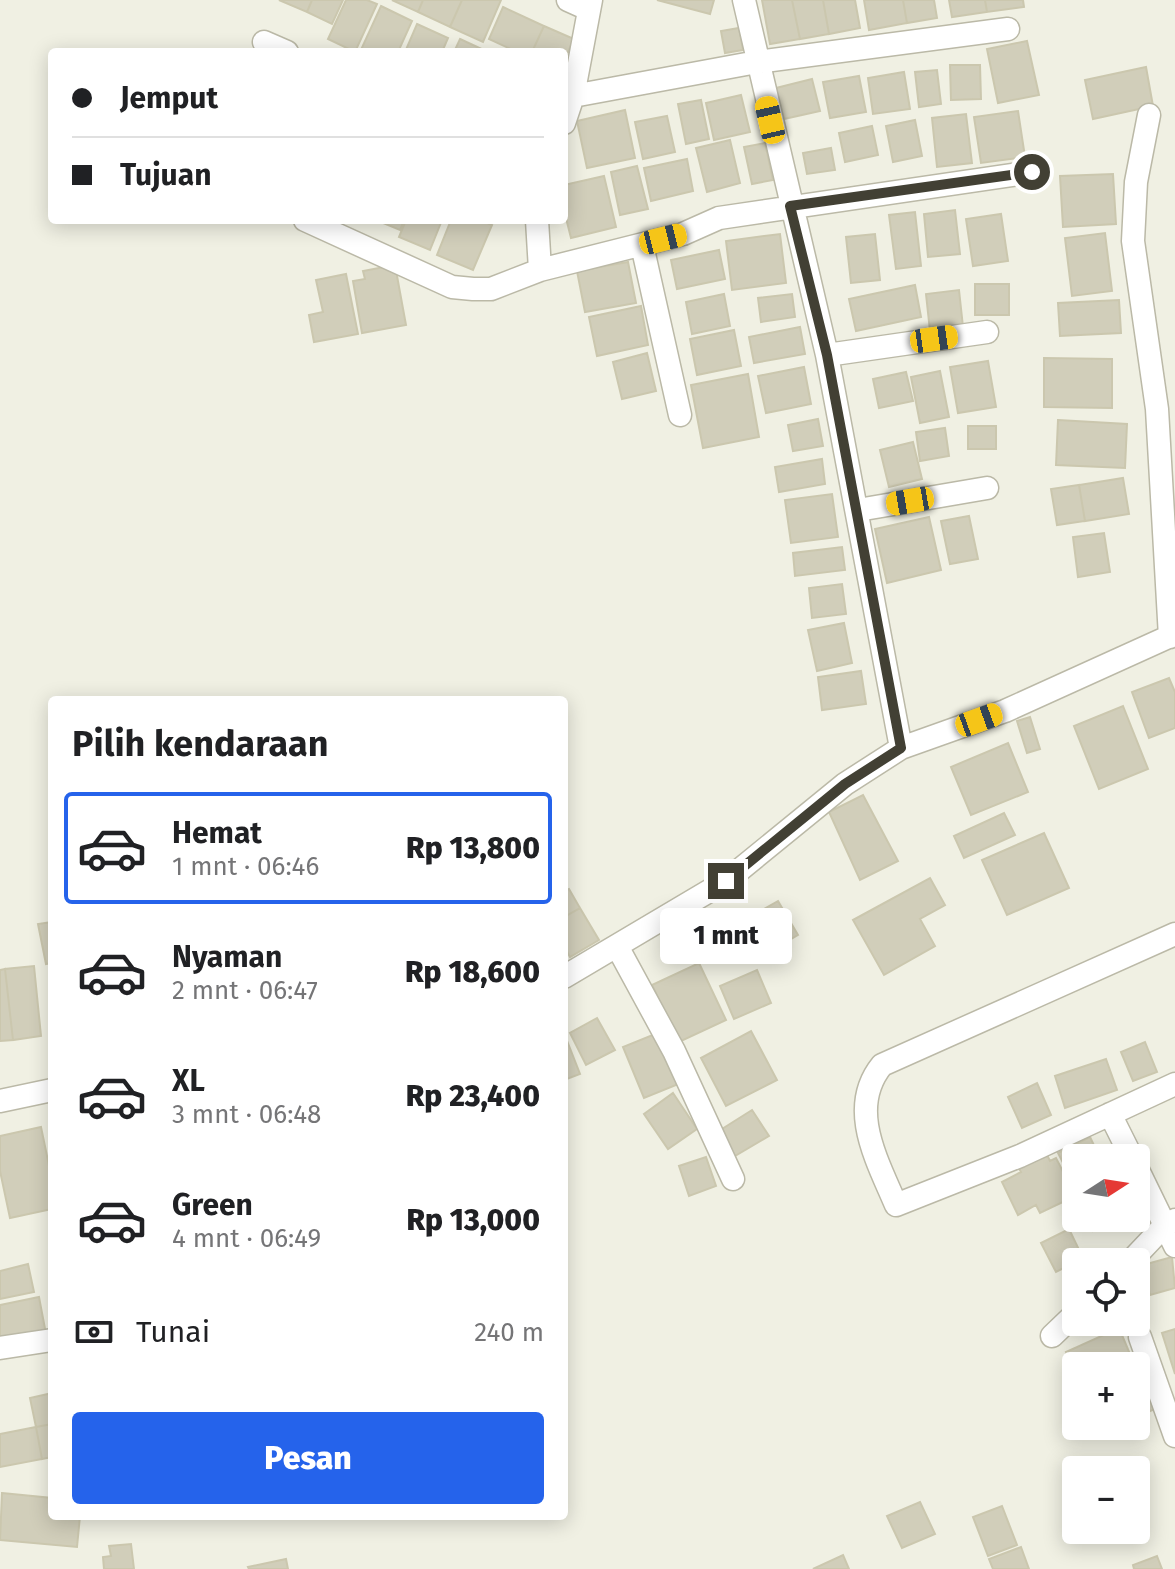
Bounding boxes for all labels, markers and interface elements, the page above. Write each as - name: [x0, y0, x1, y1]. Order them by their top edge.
- text: Jemput: [120, 80, 218, 116]
- car: [753, 94, 787, 146]
- route start: [1014, 154, 1050, 190]
- text: Tujuan: [120, 157, 212, 193]
- car: [637, 222, 689, 256]
- car: [909, 324, 959, 354]
- car: [884, 485, 936, 517]
- car: [952, 701, 1006, 739]
- text: Pilih kendaraan: [72, 722, 329, 766]
- icon: car: [76, 812, 148, 884]
- text: Hemat: [172, 815, 262, 851]
- text: Rp 13,800: [406, 830, 540, 866]
- text: 1 mnt · 06:46: [172, 851, 319, 882]
- route end: [708, 863, 744, 899]
- callout: 1 mnt: [660, 909, 792, 965]
- text: 1 mnt: [693, 920, 759, 951]
- icon: car: [76, 936, 148, 1008]
- text: Nyaman: [172, 939, 282, 975]
- text: Rp 18,600: [405, 954, 540, 990]
- text: 2 mnt · 06:47: [172, 975, 318, 1006]
- icon: car: [76, 1060, 148, 1132]
- text: XL: [172, 1063, 205, 1099]
- text: Rp 23,400: [406, 1078, 540, 1114]
- text: 3 mnt · 06:48: [172, 1099, 321, 1130]
- north arrow: [1062, 1144, 1150, 1232]
- map controls: [1062, 1144, 1150, 1544]
- icon: car: [76, 1184, 148, 1256]
- text: Green: [172, 1187, 253, 1223]
- text: Rp 13,000: [406, 1202, 540, 1238]
- text: 4 mnt · 06:49: [172, 1223, 321, 1254]
- button: locate: [1062, 1248, 1150, 1336]
- icon: cash: [72, 1310, 116, 1354]
- text: Tunai: [136, 1314, 210, 1350]
- text: 240 m: [474, 1317, 544, 1348]
- button: +: [1062, 1352, 1150, 1440]
- button: Pesan: [72, 1412, 544, 1504]
- button: −: [1062, 1456, 1150, 1544]

